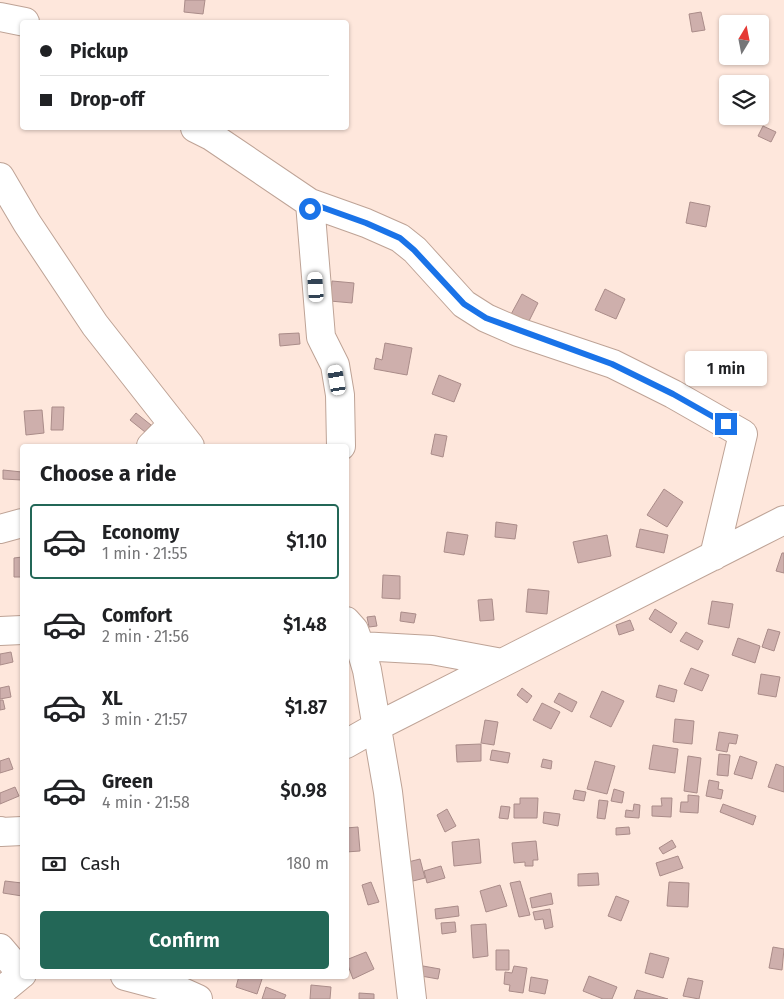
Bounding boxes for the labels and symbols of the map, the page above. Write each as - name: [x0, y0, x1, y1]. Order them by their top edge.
- north arrow: [719, 15, 769, 65]
- route start: [299, 198, 321, 220]
- car: [307, 272, 324, 302]
- callout: 1 min: [685, 352, 767, 386]
- car: [327, 364, 346, 396]
- route end: [715, 413, 737, 435]

